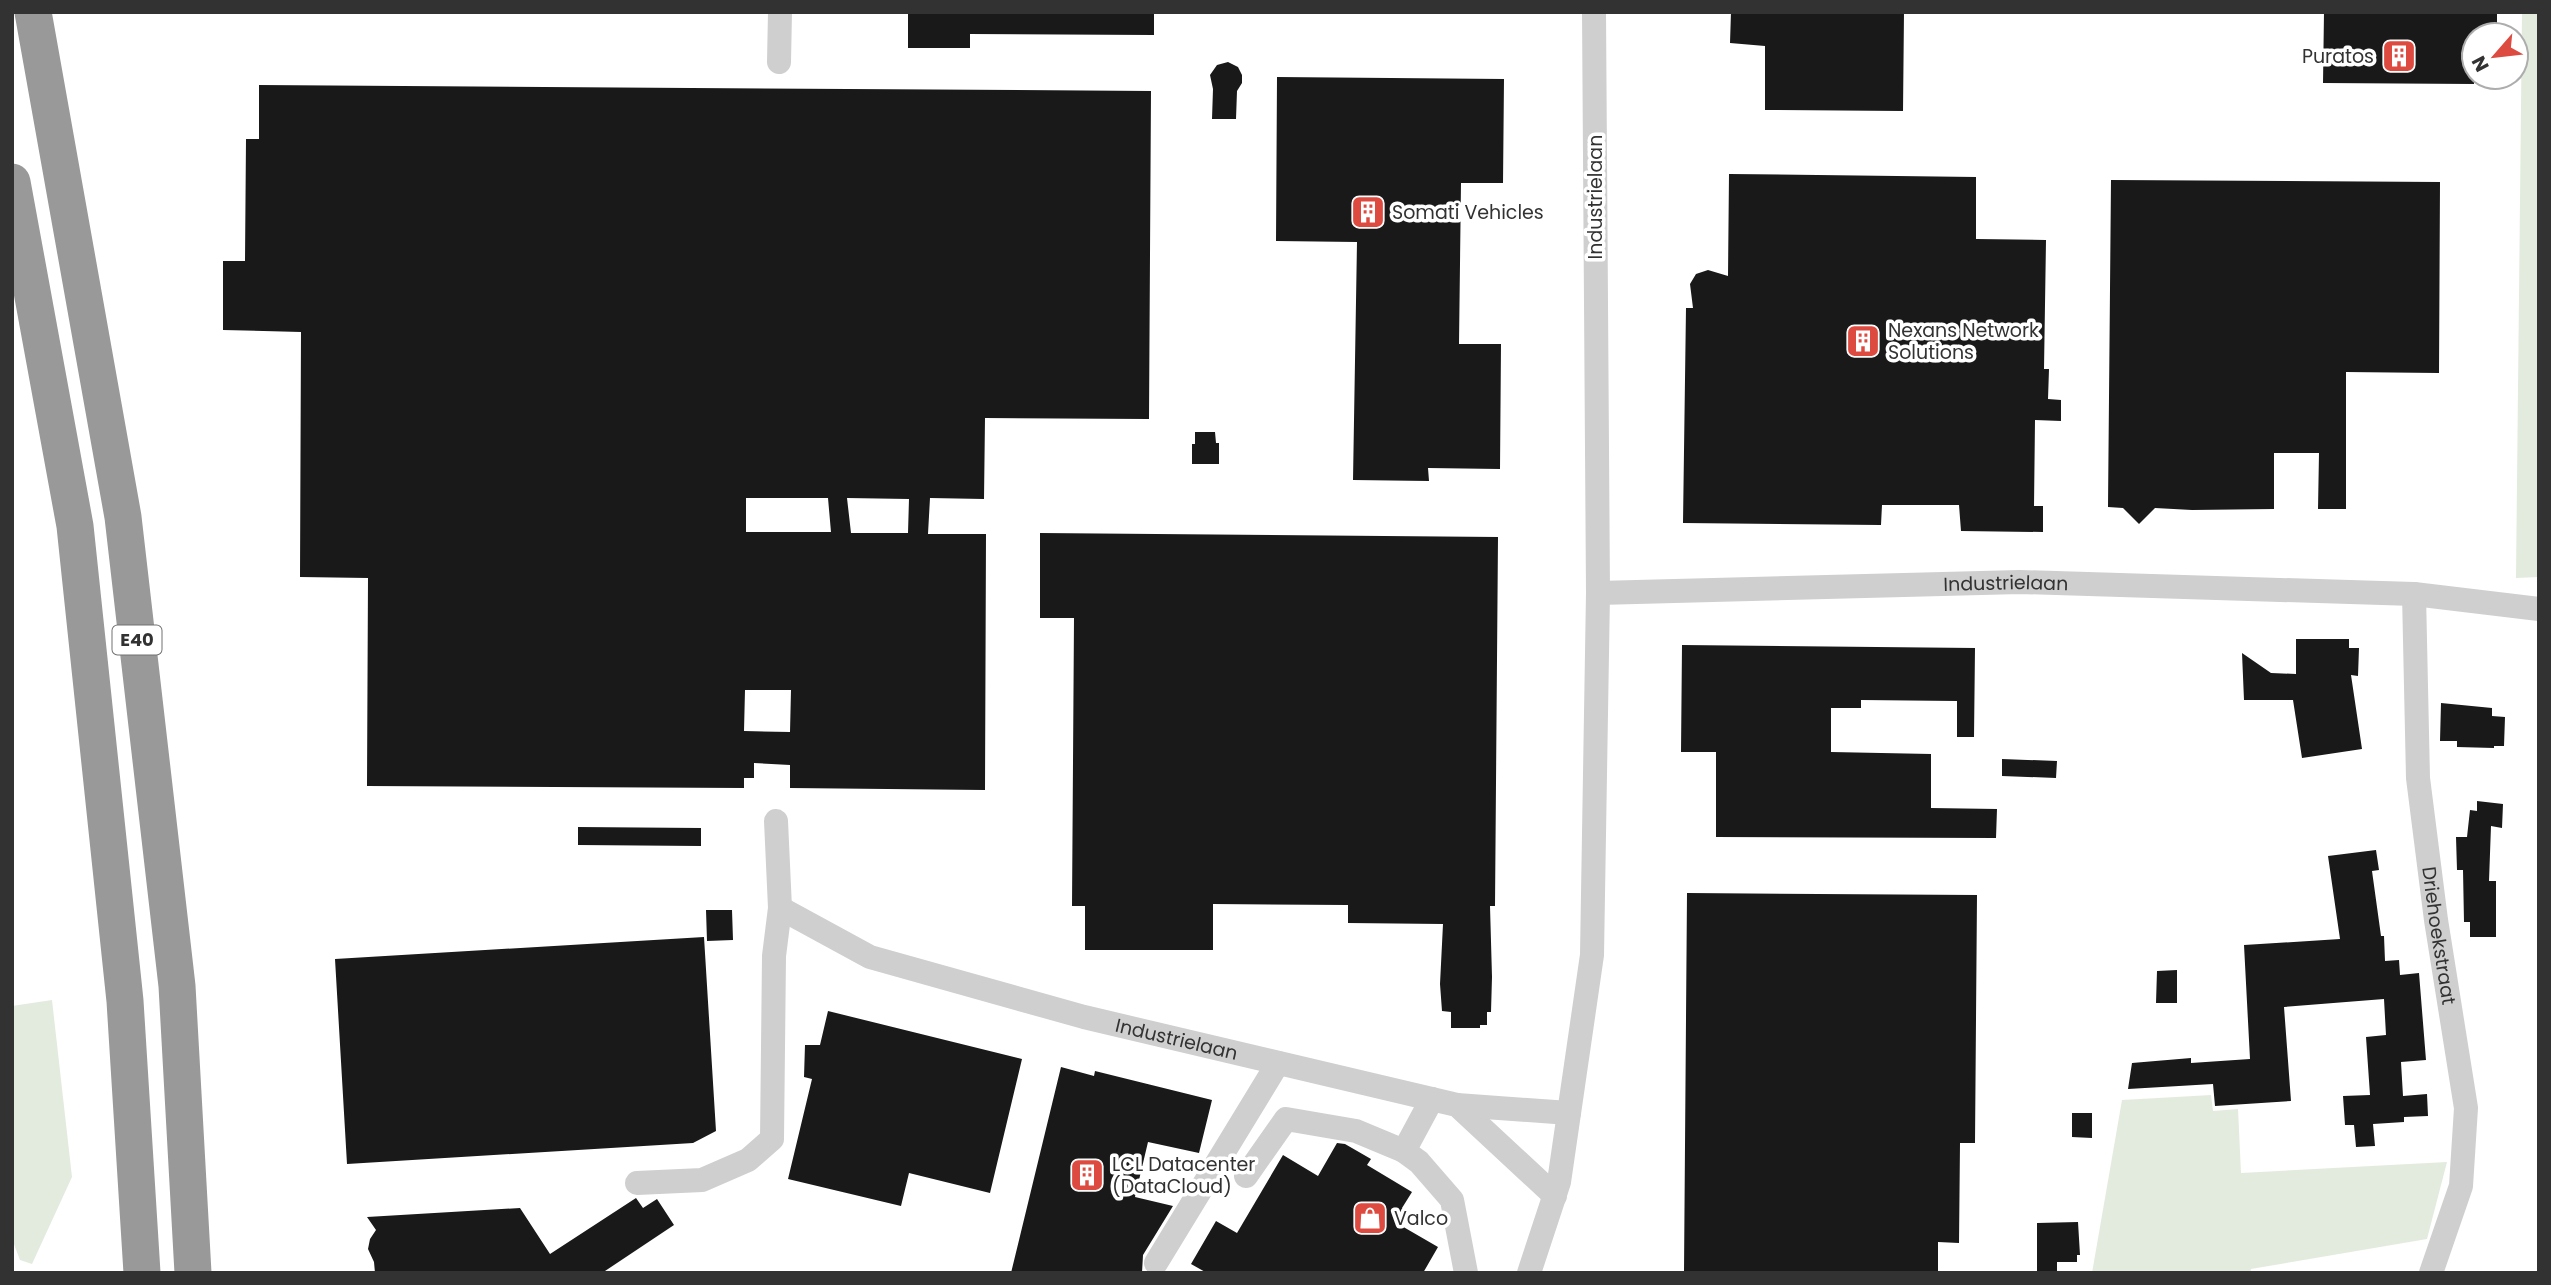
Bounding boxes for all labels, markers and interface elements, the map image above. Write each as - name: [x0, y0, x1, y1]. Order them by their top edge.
- north arrow: [2460, 21, 2530, 91]
- building icon: Puratos: [2380, 37, 2418, 75]
- place label: Puratos: [2302, 43, 2374, 70]
- text: N: [2465, 51, 2496, 76]
- street label: Industrielaan: [1582, 135, 1609, 259]
- building icon: Somati Vehicles: [1349, 193, 1387, 231]
- place label: Somati Vehicles: [1392, 199, 1544, 226]
- place label: Nexans Network Solutions: [1888, 317, 2039, 366]
- building icon: Nexans Network Solutions: [1844, 322, 1882, 360]
- street label: Industrielaan: [1943, 569, 2069, 598]
- road number: E40: [113, 626, 162, 654]
- street label: Driehoekstraat: [2415, 865, 2462, 1007]
- street label: Industrielaan: [1113, 1012, 1240, 1067]
- place label: LCL Datacenter (DataCloud): [1112, 1151, 1255, 1200]
- building icon: LCL Datacenter (DataCloud): [1068, 1156, 1106, 1194]
- shop icon: Valco: [1351, 1199, 1389, 1237]
- place label: Valco: [1394, 1205, 1448, 1232]

